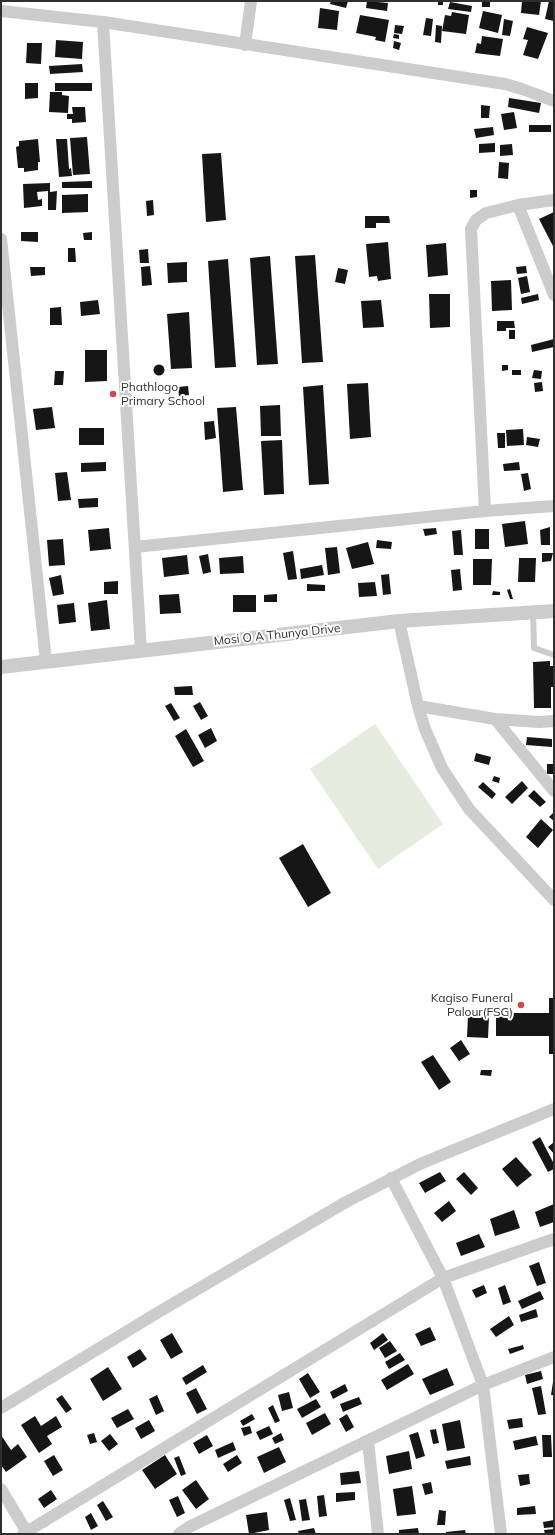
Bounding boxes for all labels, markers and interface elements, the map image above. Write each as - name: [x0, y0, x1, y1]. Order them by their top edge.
- place label: Phathlogo Primary School: [121, 380, 205, 408]
- marker: Phathlogo Primary School: [108, 389, 118, 399]
- street label: Mosi O A Thunya Drive: [213, 621, 341, 649]
- place label: Kagiso Funeral Palour(FSG): [431, 991, 513, 1019]
- marker: Kagiso Funeral Palour(FSG): [516, 1000, 526, 1010]

